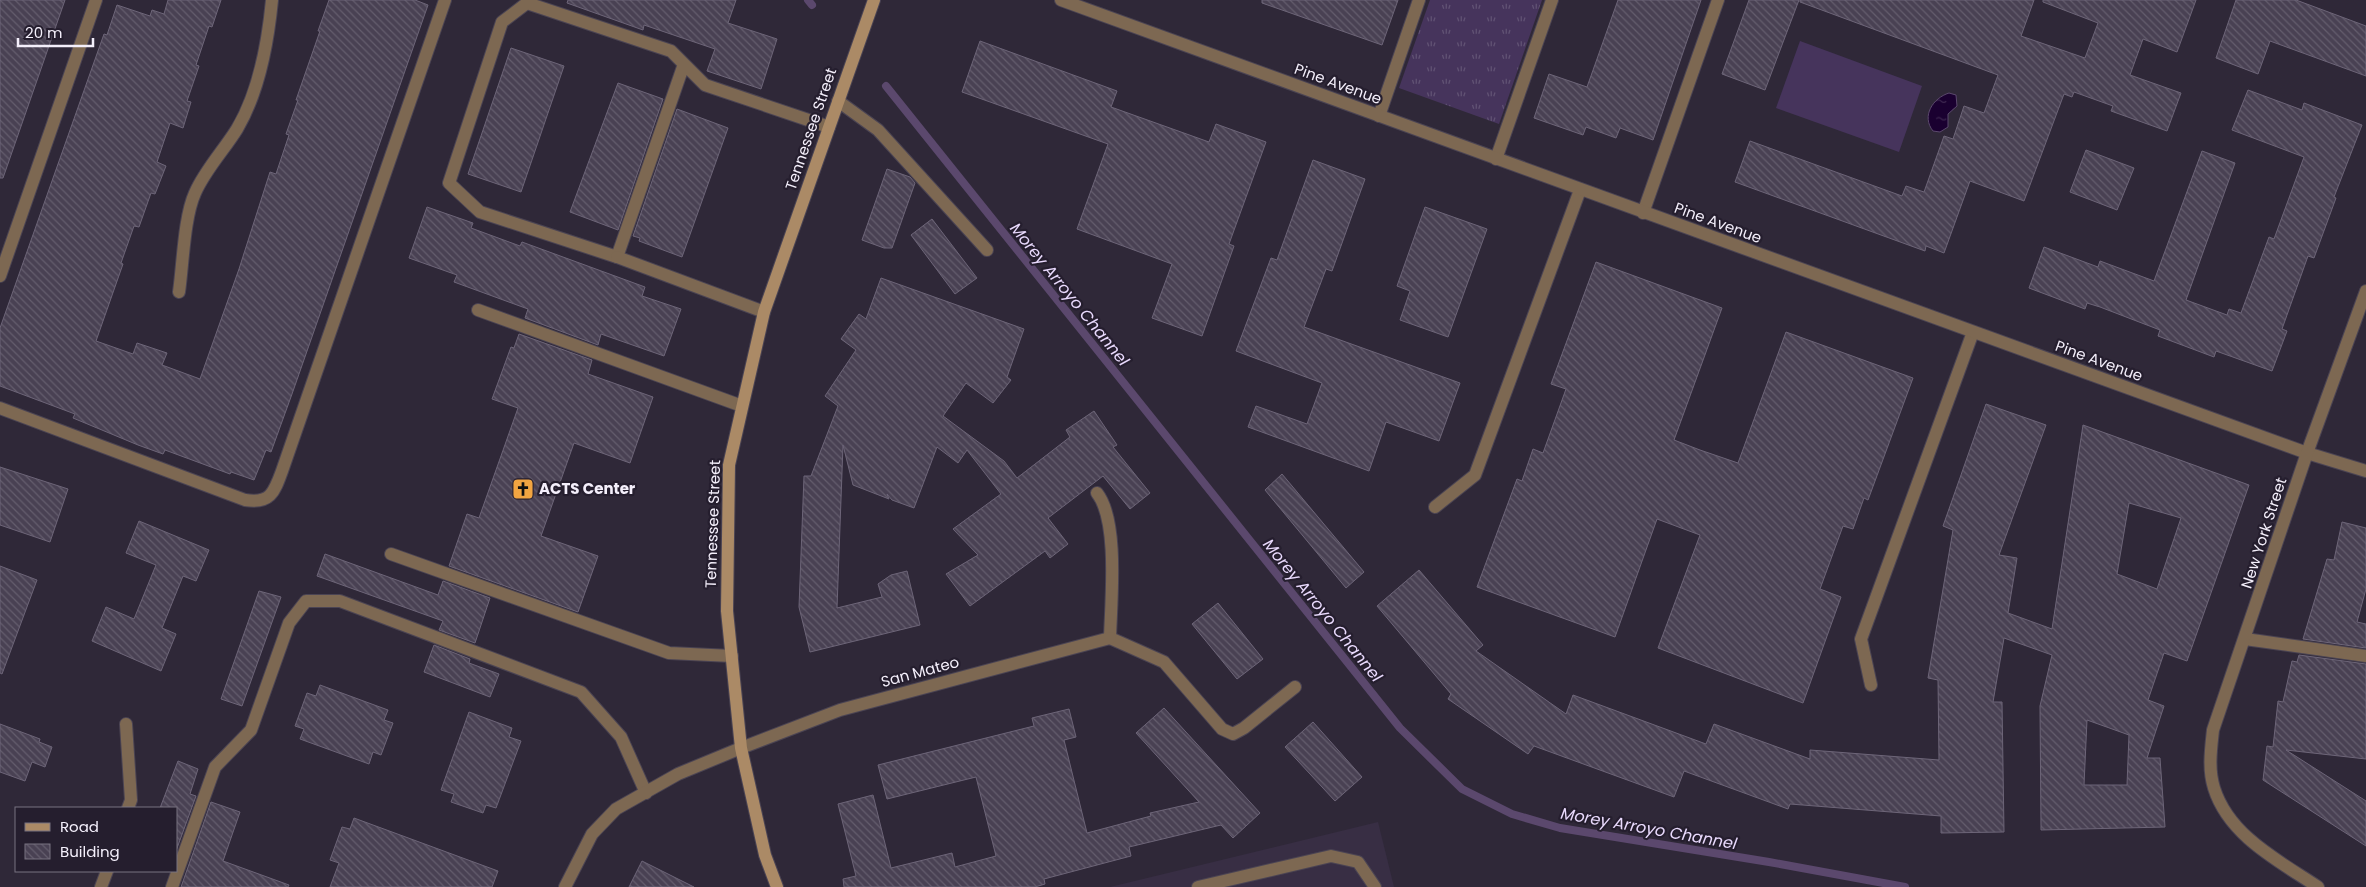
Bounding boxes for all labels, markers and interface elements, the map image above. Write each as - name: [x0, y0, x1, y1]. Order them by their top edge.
- scale bar: [18, 15, 92, 47]
- text: 20 m: [25, 22, 63, 43]
- street label: Pine Avenue: [1292, 58, 1385, 109]
- street label: Tennessee Street: [780, 65, 841, 193]
- street label: Pine Avenue: [1672, 197, 1765, 248]
- water label: Morey Arroyo Channel: [1005, 218, 1135, 371]
- street label: Pine Avenue: [2053, 335, 2146, 386]
- street label: Tennessee Street: [700, 460, 725, 588]
- street label: New York Street: [2236, 475, 2291, 591]
- church icon: ACTS Center: [511, 477, 535, 501]
- place label: ACTS Center: [539, 478, 636, 499]
- water label: Morey Arroyo Channel: [1258, 534, 1388, 687]
- street label: San Mateo: [879, 651, 961, 692]
- water label: Morey Arroyo Channel: [1559, 802, 1739, 855]
- legend: [15, 807, 178, 872]
- text: Road: [60, 816, 99, 837]
- text: Building: [60, 841, 120, 862]

